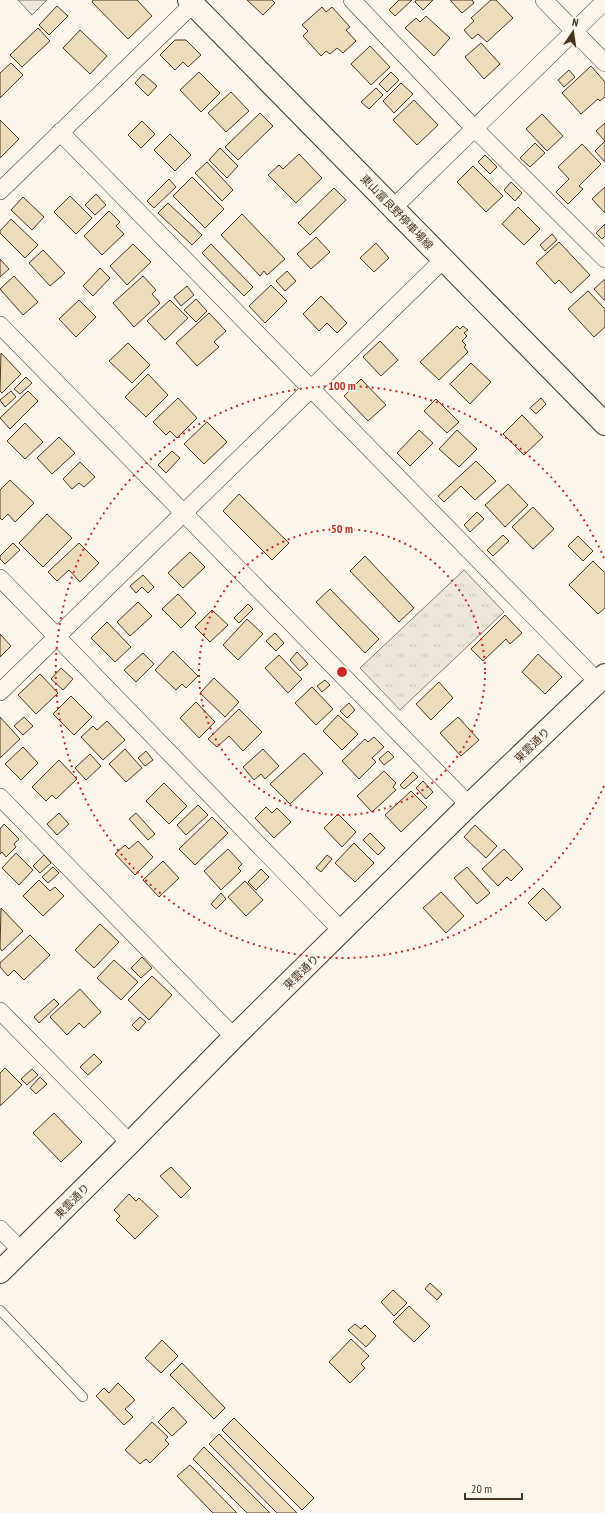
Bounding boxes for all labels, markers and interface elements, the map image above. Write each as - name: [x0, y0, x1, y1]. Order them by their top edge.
- north arrow: [553, 12, 593, 52]
- text: N: [571, 15, 580, 30]
- street label: 東山富良野停車場線: [358, 172, 436, 252]
- text: 100 m: [328, 378, 356, 393]
- text: 50 m: [331, 521, 353, 536]
- centre of rings: [335, 665, 349, 679]
- street label: 東雲通り: [511, 725, 553, 765]
- street label: 東雲通り: [280, 952, 322, 992]
- street label: 東雲通り: [51, 1180, 93, 1222]
- scale bar: [465, 1475, 522, 1501]
- text: 20 m: [471, 1481, 492, 1496]

